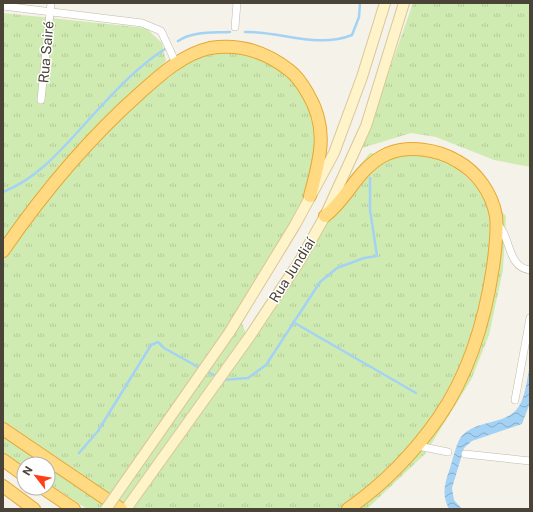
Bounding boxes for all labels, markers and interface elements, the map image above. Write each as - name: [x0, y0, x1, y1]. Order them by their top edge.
- street label: Rua Sairé: [35, 20, 57, 84]
- street label: Rua Jundiaí: [266, 234, 319, 305]
- north arrow: [16, 456, 56, 496]
- text: N: [20, 464, 35, 478]

